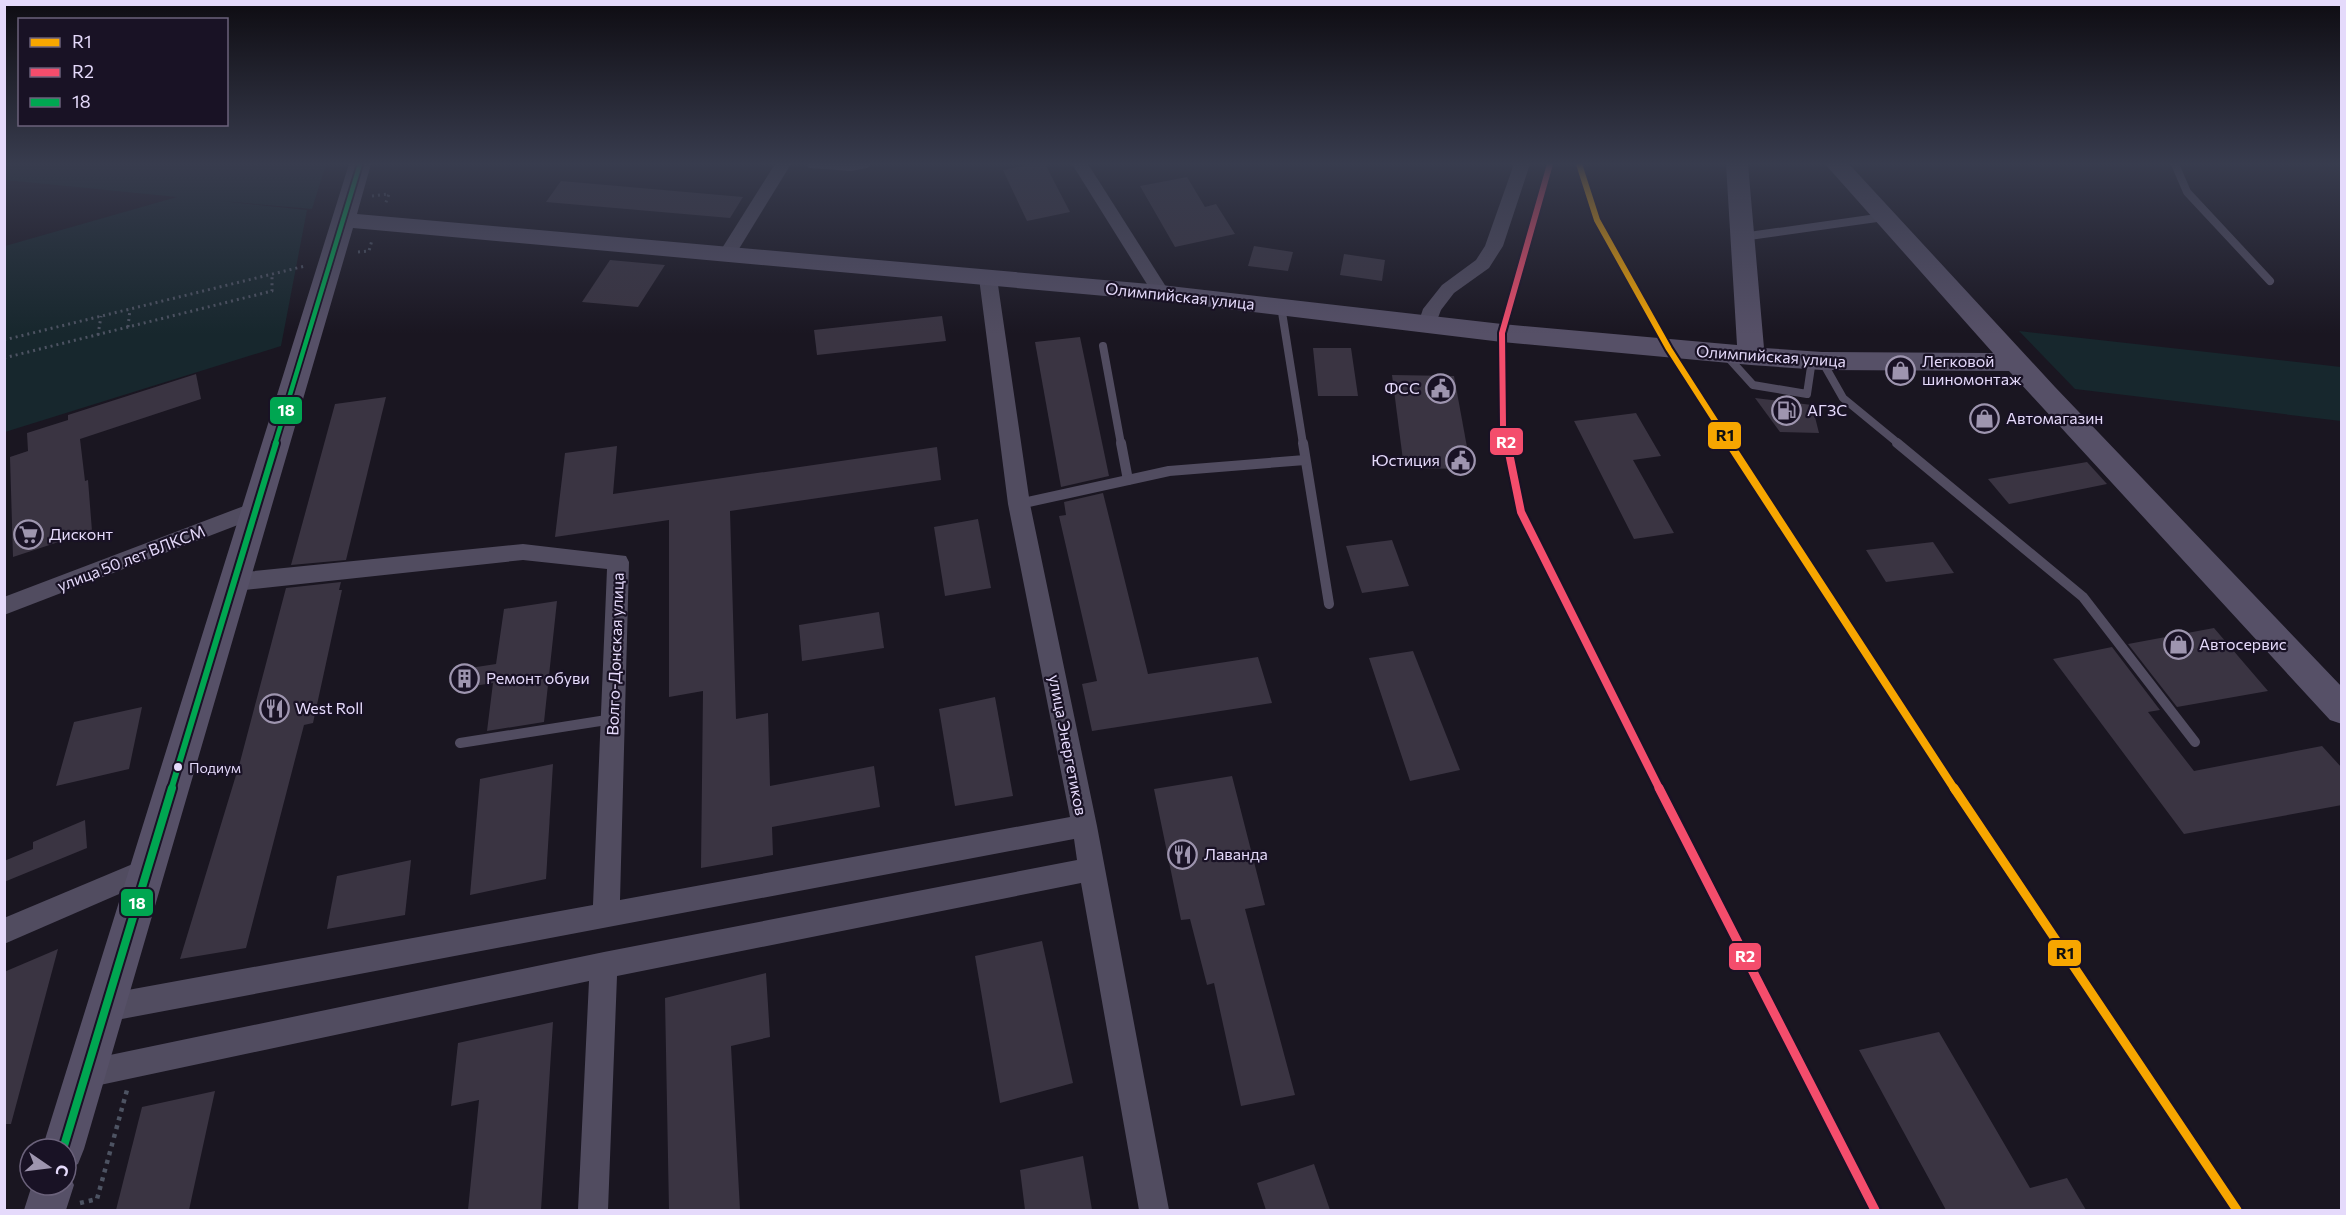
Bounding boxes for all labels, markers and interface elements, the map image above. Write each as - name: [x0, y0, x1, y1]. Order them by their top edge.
- legend: [18, 18, 228, 126]
- text: R1: [72, 30, 92, 52]
- text: R2: [72, 60, 94, 82]
- text: 18: [72, 90, 91, 112]
- street label: Олимпийская улица: [1104, 278, 1256, 313]
- street label: Олимпийская улица: [1695, 341, 1847, 370]
- place label: Легковой шиномонтаж: [1922, 351, 2022, 388]
- shop icon: Легковой шиномонтаж: [1885, 354, 1917, 386]
- public building icon: ФСС: [1425, 372, 1457, 404]
- place label: ФСС: [1384, 378, 1420, 397]
- fuel station icon: АГЗС: [1770, 394, 1802, 426]
- line badge: 18: [269, 396, 303, 425]
- text: 18: [277, 400, 295, 419]
- place label: АГЗС: [1807, 400, 1847, 419]
- shop icon: Автомагазин: [1969, 402, 2001, 434]
- place label: Автомагазин: [2006, 408, 2103, 427]
- line badge: R1: [1707, 421, 1742, 450]
- text: R1: [1716, 425, 1734, 444]
- line badge: R2: [1489, 427, 1524, 456]
- text: R2: [1496, 432, 1516, 451]
- public building icon: Юстиция: [1445, 444, 1477, 476]
- place label: Юстиция: [1371, 450, 1440, 469]
- supermarket icon: Дисконт: [12, 518, 44, 550]
- street label: улица 50 лет ВЛКСМ: [54, 521, 207, 594]
- place label: Дисконт: [49, 524, 113, 543]
- street label: Волго-Донская улица: [602, 572, 627, 736]
- shop icon: Автосервис: [2162, 628, 2194, 660]
- place label: Автосервис: [2199, 634, 2287, 653]
- building icon: Ремонт обуви: [449, 662, 481, 694]
- place label: Ремонт обуви: [486, 668, 590, 687]
- street label: улица Энергетиков: [1046, 673, 1091, 817]
- restaurant icon: West Roll: [258, 692, 290, 724]
- place label: West Roll: [295, 698, 363, 717]
- place label: Подиум: [189, 759, 241, 776]
- marker: Подиум: [172, 761, 184, 773]
- restaurant icon: Лаванда: [1167, 838, 1199, 870]
- place label: Лаванда: [1204, 844, 1268, 863]
- line badge: 18: [120, 888, 154, 917]
- text: 18: [128, 893, 146, 912]
- line badge: R1: [2047, 939, 2082, 967]
- line badge: R2: [1728, 942, 1762, 971]
- text: R1: [2056, 943, 2074, 962]
- text: R2: [1735, 946, 1755, 965]
- north arrow: [18, 1137, 78, 1197]
- text: С: [52, 1163, 74, 1178]

